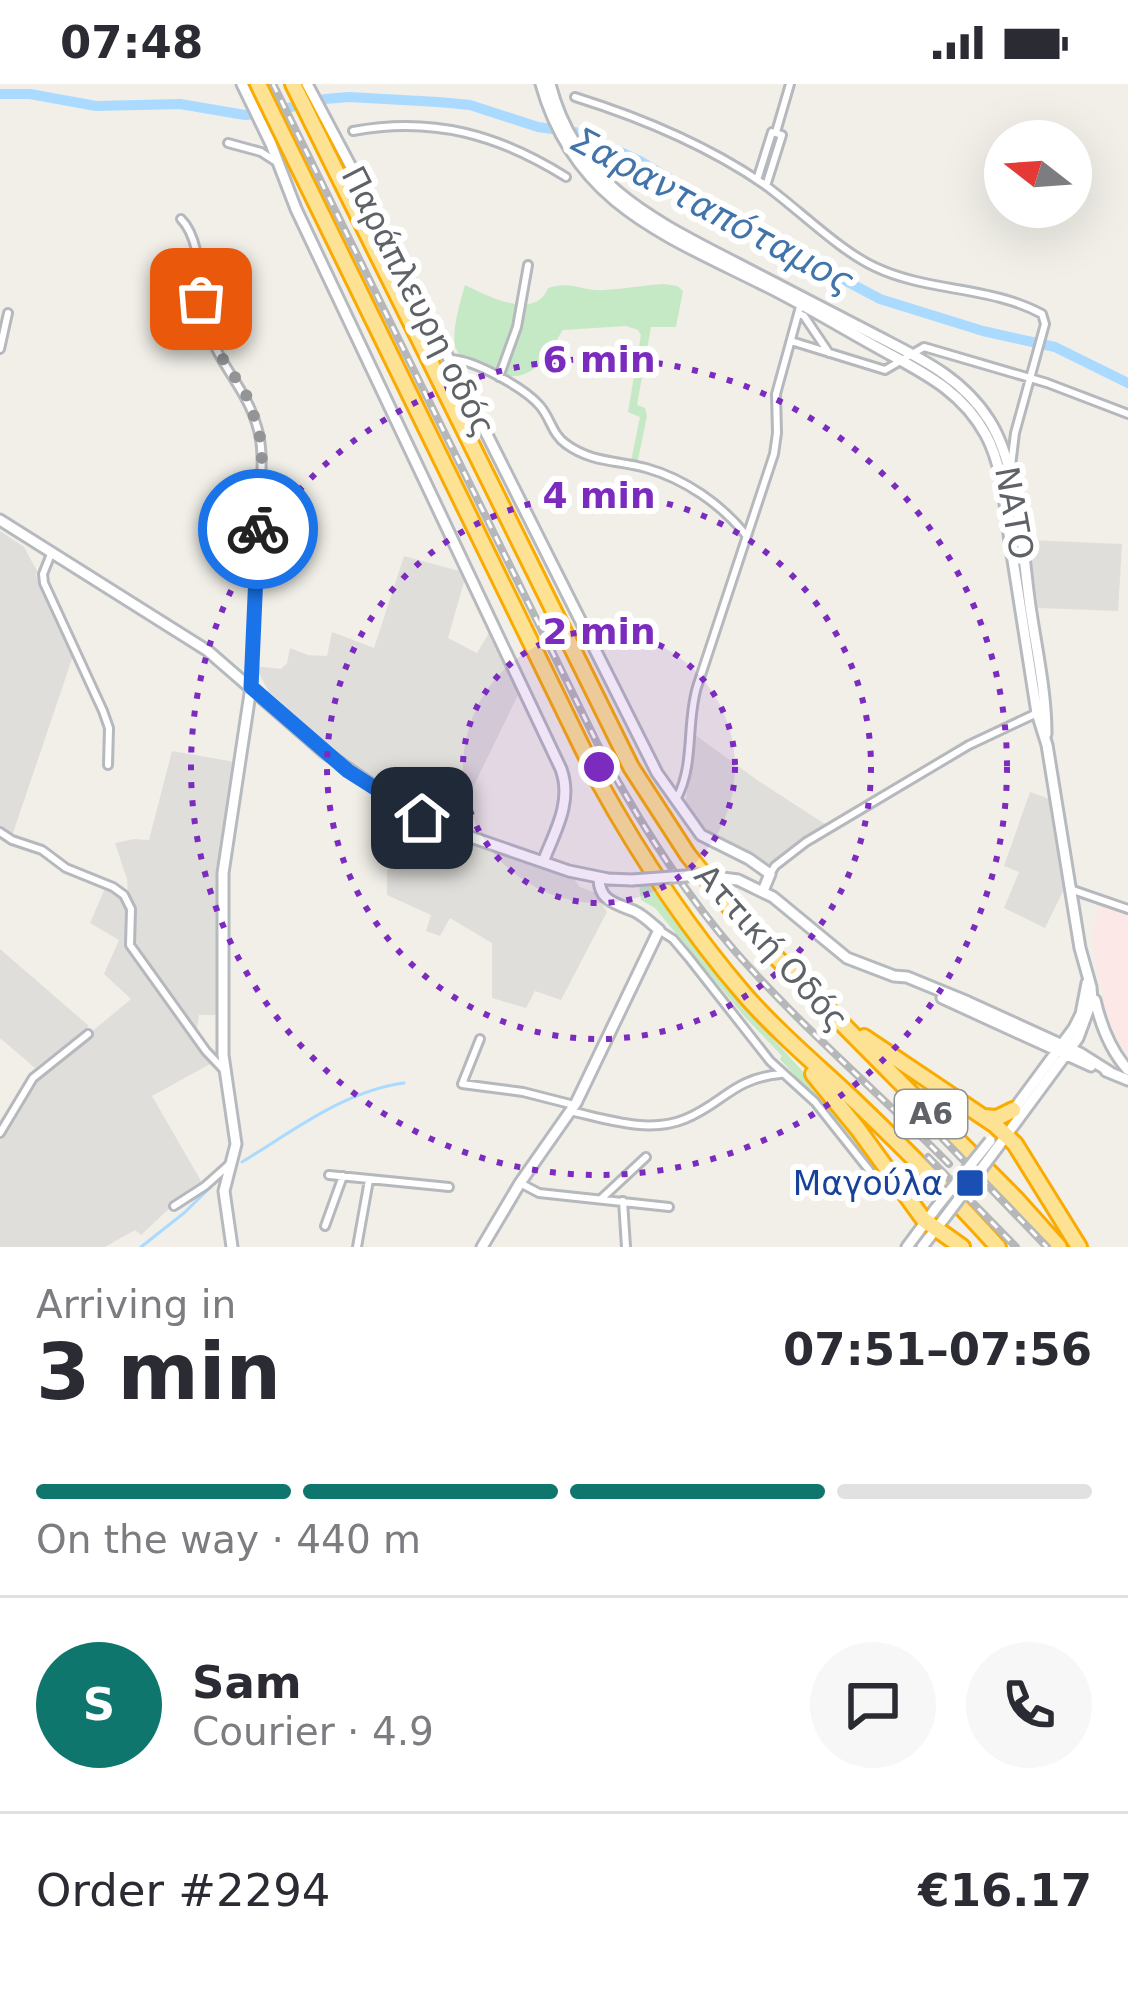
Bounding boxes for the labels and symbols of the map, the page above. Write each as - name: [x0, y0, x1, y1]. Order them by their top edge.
- water label: Σαρανταπόταμος: [565, 119, 861, 302]
- north arrow: [984, 120, 1092, 228]
- street label: Παράπλευρη οδός: [334, 160, 504, 443]
- pin: [150, 248, 252, 350]
- text: 6 min: [542, 339, 656, 380]
- street label: ΝΑΤΟ: [987, 464, 1042, 562]
- courier: [198, 469, 318, 589]
- text: 4 min: [542, 475, 656, 516]
- text: 2 min: [542, 611, 656, 652]
- centre of rings: [578, 746, 620, 788]
- pin: [371, 767, 473, 869]
- street label: Αττική Οδός: [687, 856, 856, 1038]
- road number: Α6: [895, 1090, 967, 1138]
- place label: Μαγούλα: [793, 1164, 943, 1203]
- marker: Μαγούλα: [954, 1167, 986, 1199]

